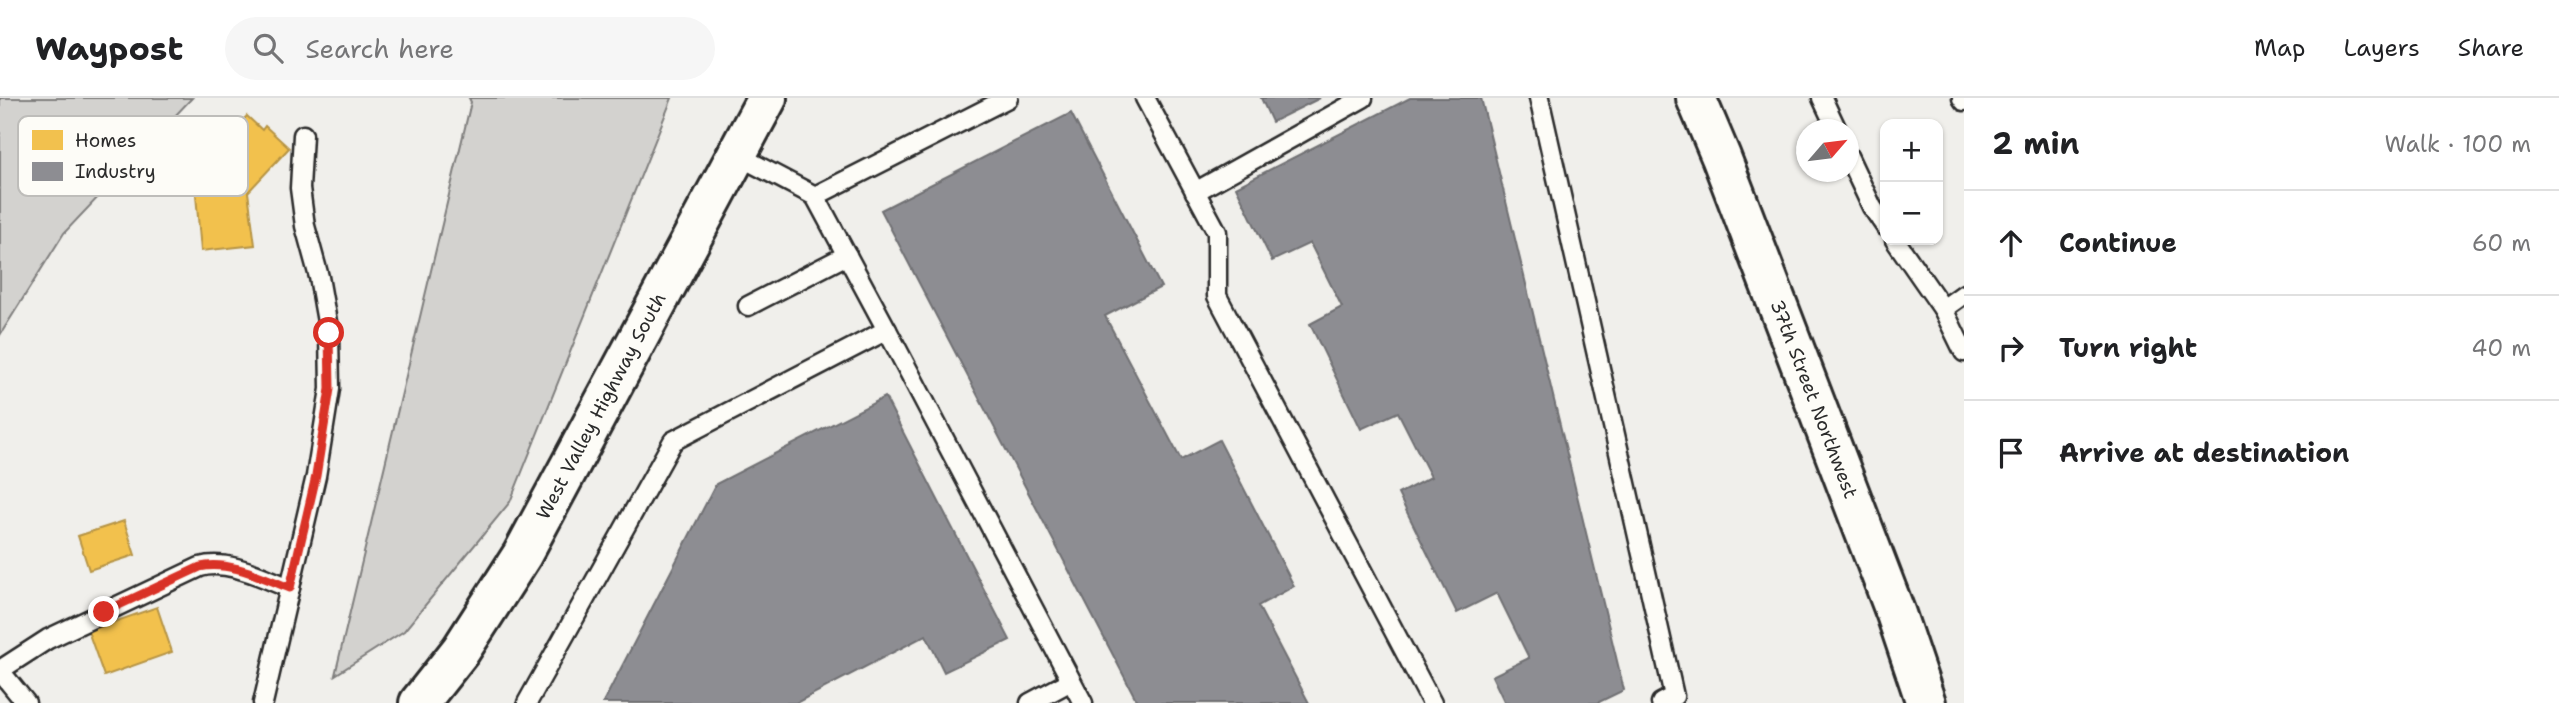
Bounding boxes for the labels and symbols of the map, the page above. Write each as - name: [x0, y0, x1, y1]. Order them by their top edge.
- legend: [18, 116, 248, 196]
- north arrow: [1796, 119, 1859, 182]
- text: Homes: [75, 128, 136, 153]
- text: Industry: [75, 159, 156, 184]
- street label: West Valley Highway South: [530, 288, 672, 524]
- street label: 37th Street Northwest: [1765, 296, 1863, 502]
- route start: [313, 317, 344, 348]
- route end: [88, 596, 119, 627]

